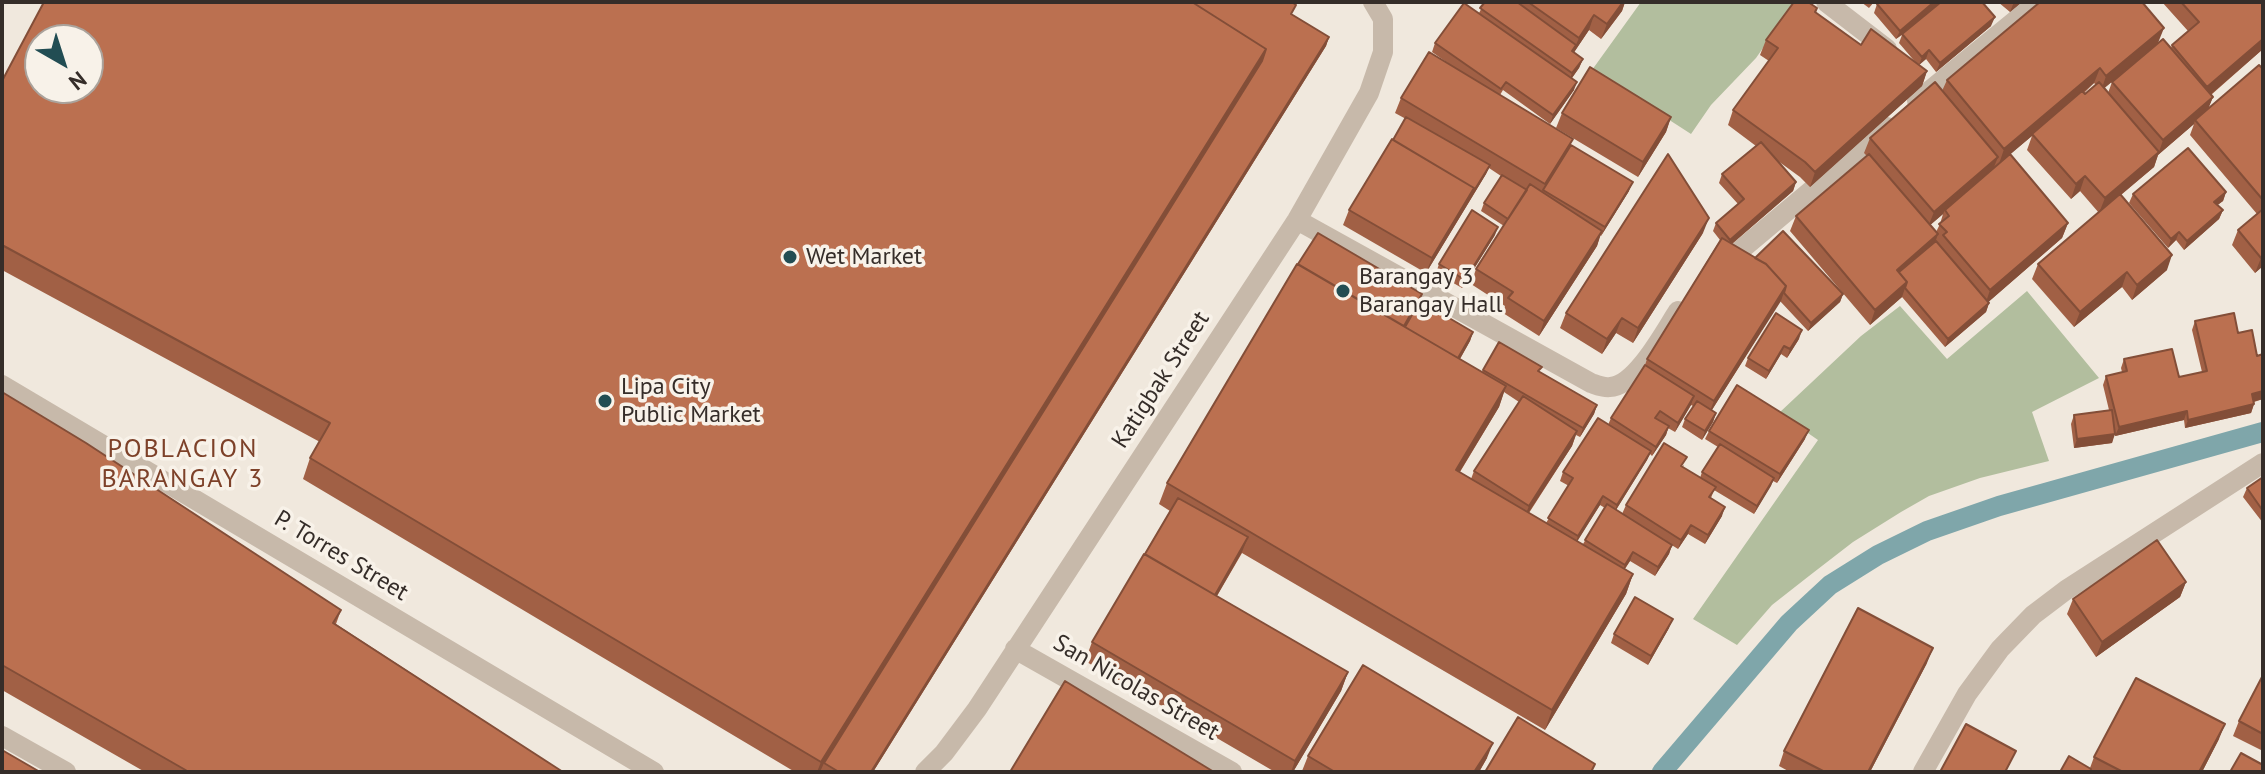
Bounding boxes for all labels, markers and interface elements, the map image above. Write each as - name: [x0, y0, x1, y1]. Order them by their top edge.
- north arrow: [24, 24, 104, 104]
- text: N: [63, 66, 92, 97]
- place label: Wet Market: [806, 243, 922, 271]
- marker: Wet Market: [781, 248, 799, 266]
- place label: Barangay 3 Barangay Hall: [1359, 263, 1503, 319]
- marker: Barangay 3 Barangay Hall: [1334, 282, 1352, 300]
- street label: Katigbak Street: [1106, 306, 1216, 454]
- place label: Lipa City Public Market: [621, 373, 761, 429]
- marker: Lipa City Public Market: [596, 392, 614, 410]
- district label: POBLACION BARANGAY 3: [102, 434, 264, 496]
- street label: P. Torres Street: [269, 505, 413, 607]
- street label: San Nicolas Street: [1048, 629, 1224, 747]

